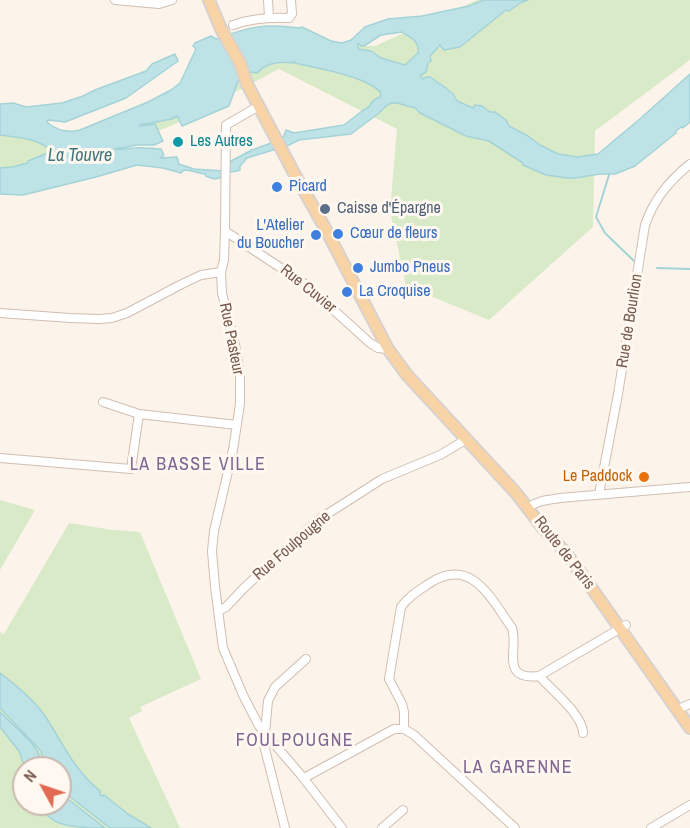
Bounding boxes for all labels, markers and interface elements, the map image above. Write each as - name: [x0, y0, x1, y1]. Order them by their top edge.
- place label: Les Autres: [190, 132, 253, 152]
- marker: Les Autres: [171, 135, 185, 149]
- water label: La Touvre: [48, 145, 112, 167]
- place label: Picard: [289, 177, 327, 197]
- marker: Picard: [270, 180, 284, 194]
- place label: Caisse d'Épargne: [337, 199, 441, 219]
- marker: Caisse d'Épargne: [318, 202, 332, 216]
- place label: L'Atelier du Boucher: [237, 216, 304, 254]
- place label: Cœur de fleurs: [350, 224, 437, 244]
- marker: Cœur de fleurs: [331, 227, 345, 241]
- marker: L'Atelier du Boucher: [309, 228, 323, 242]
- place label: Jumbo Pneus: [370, 258, 450, 278]
- street label: Rue Cuvier: [276, 261, 340, 317]
- marker: Jumbo Pneus: [351, 261, 365, 275]
- street label: Rue de Bourlion: [613, 273, 647, 369]
- place label: La Croquise: [359, 282, 430, 302]
- marker: La Croquise: [340, 285, 354, 299]
- street label: Rue Pasteur: [215, 301, 247, 377]
- district label: LA BASSE VILLE: [130, 454, 266, 476]
- place label: Le Paddock: [563, 467, 632, 487]
- marker: Le Paddock: [637, 470, 651, 484]
- street label: Rue Foulpougne: [249, 507, 335, 585]
- street label: Route de Paris: [529, 513, 599, 593]
- district label: FOULPOUGNE: [236, 730, 354, 752]
- north arrow: [12, 756, 72, 816]
- district label: LA GARENNE: [463, 757, 573, 779]
- text: N: [18, 765, 41, 786]

